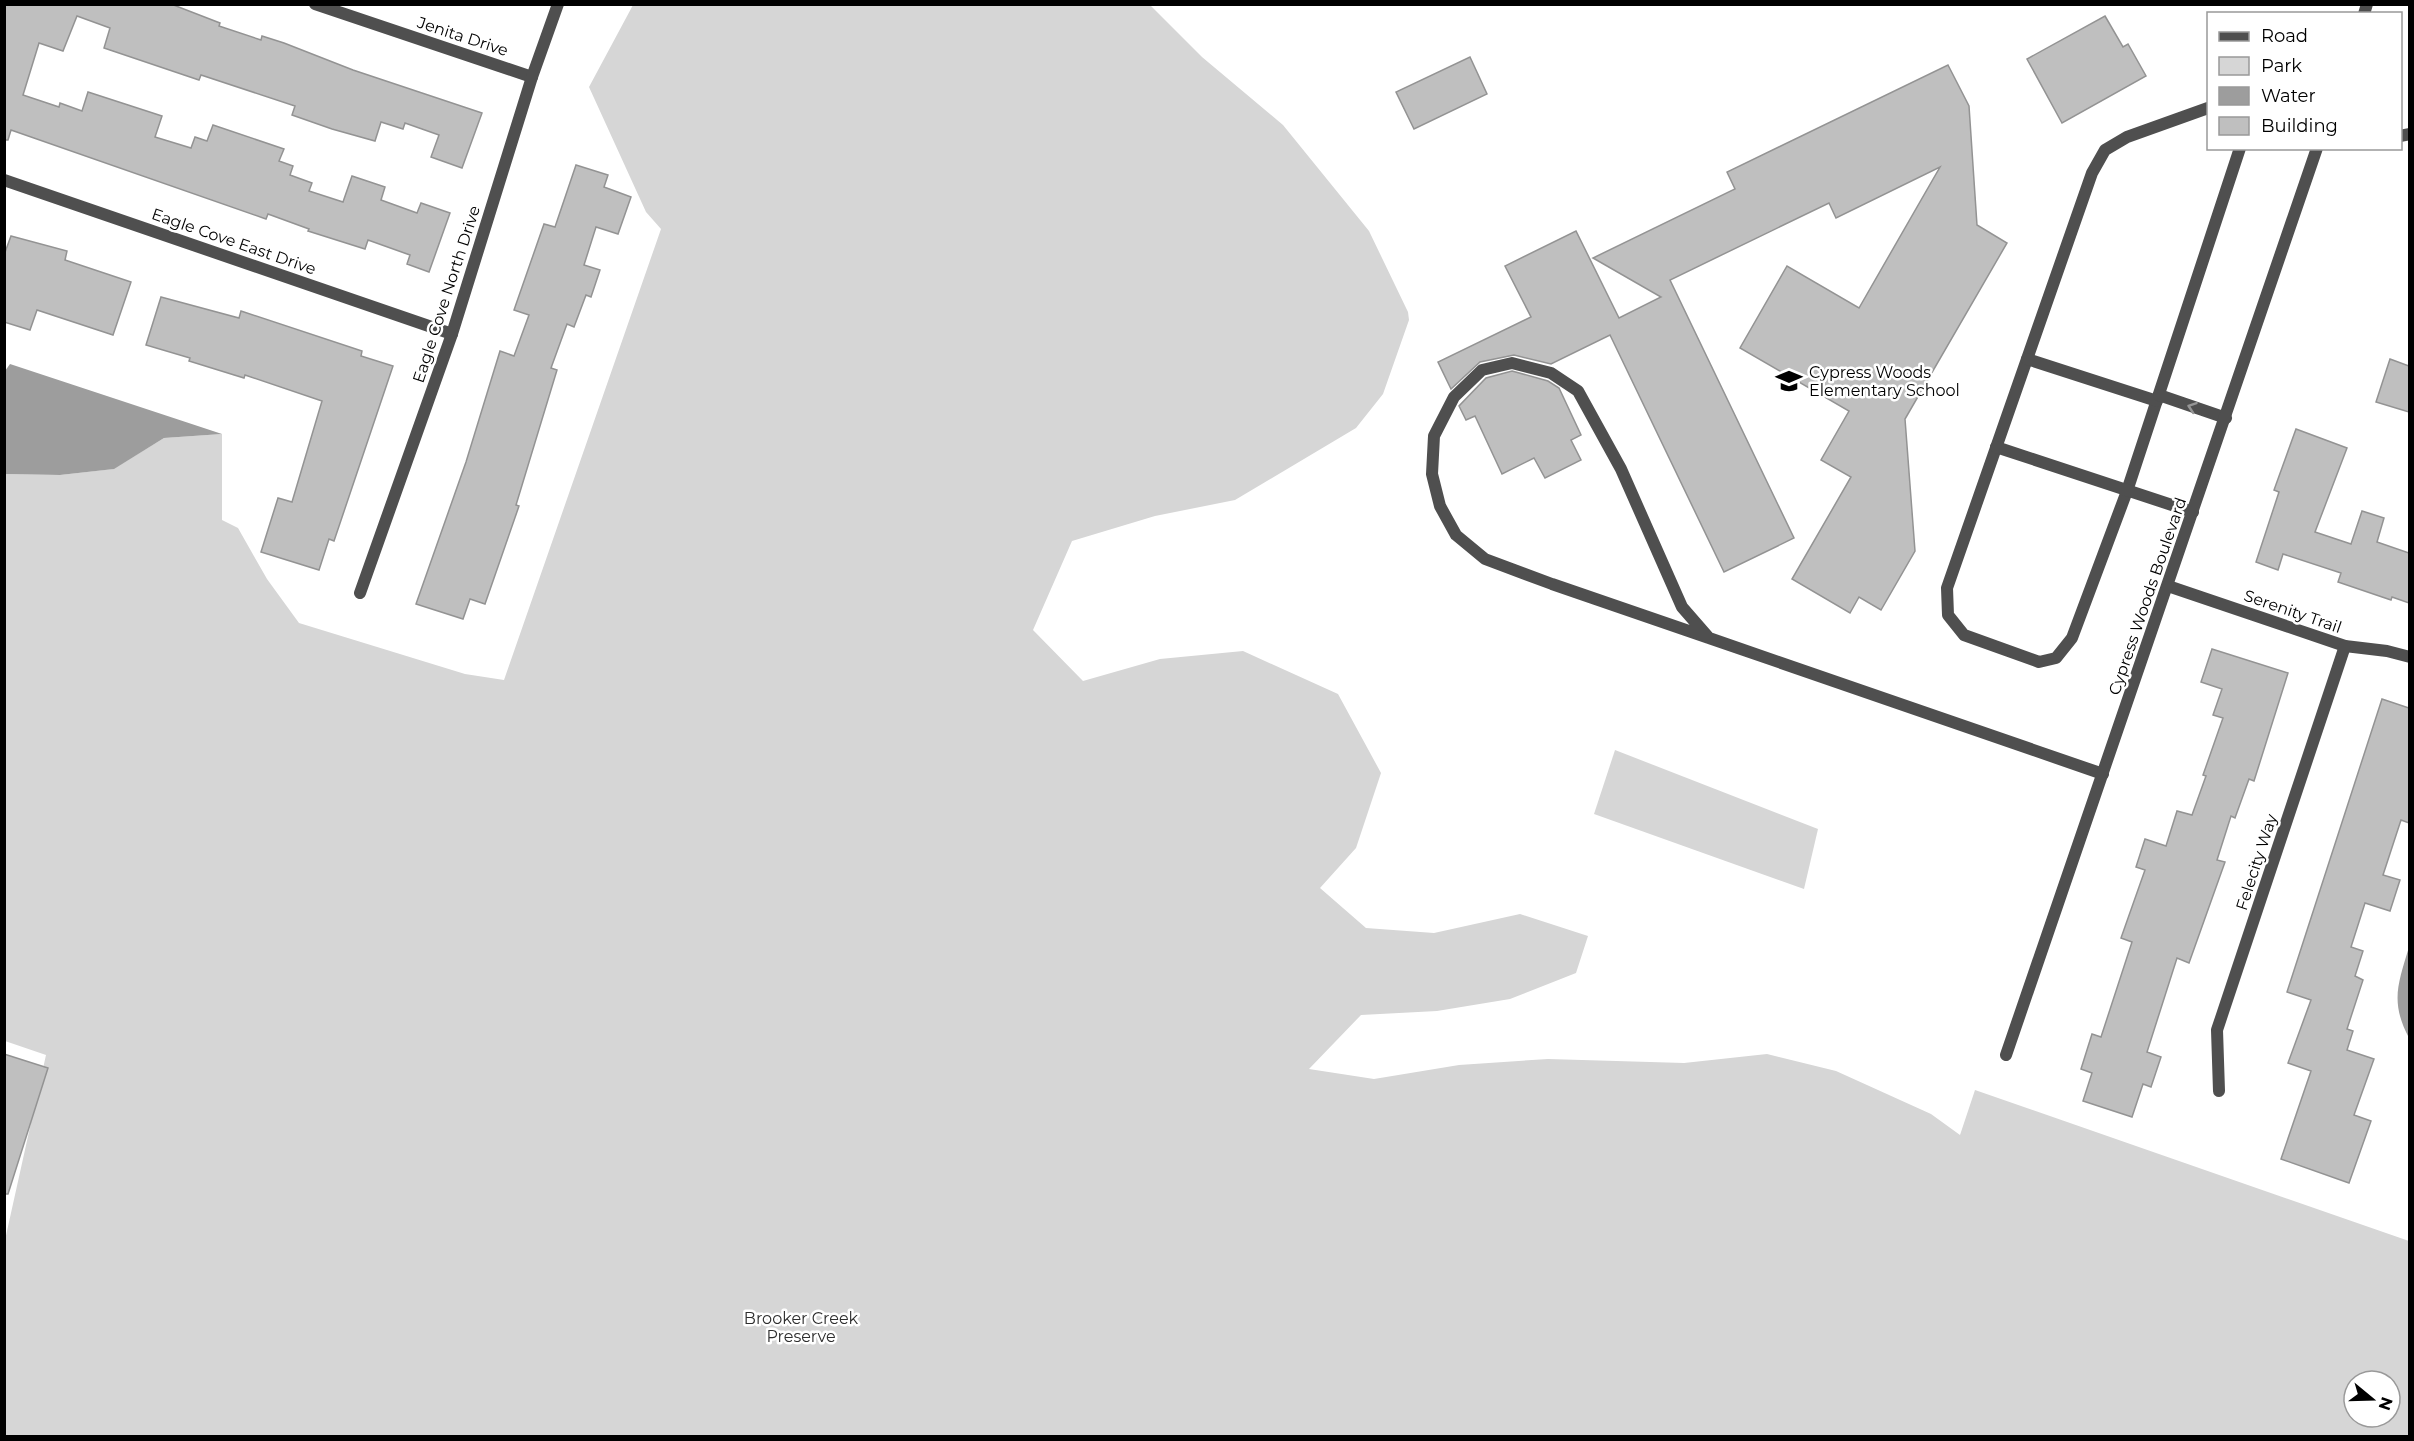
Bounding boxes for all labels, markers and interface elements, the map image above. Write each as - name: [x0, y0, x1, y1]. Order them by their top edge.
- legend: [2207, 12, 2402, 150]
- street label: Jenita Drive: [414, 13, 511, 60]
- text: Road: [2261, 25, 2308, 47]
- text: Park: [2261, 55, 2302, 77]
- text: Water: [2261, 85, 2316, 107]
- text: Building: [2261, 115, 2338, 137]
- street label: Eagle Cove North Drive: [409, 203, 484, 385]
- street label: Eagle Cove East Drive: [149, 204, 319, 279]
- place label: Cypress Woods Elementary School: [1809, 363, 1960, 400]
- school or university icon: Cypress Woods Elementary School: [1774, 366, 1804, 396]
- one-way arrow: [2187, 401, 2198, 414]
- street label: Cypress Woods Boulevard: [2105, 495, 2190, 698]
- street label: Serenity Trail: [2242, 586, 2344, 637]
- street label: Felecity Way: [2232, 811, 2281, 913]
- park label: Brooker Creek Preserve: [744, 1309, 859, 1346]
- north arrow: [2342, 1369, 2402, 1429]
- text: N: [2375, 1395, 2397, 1413]

